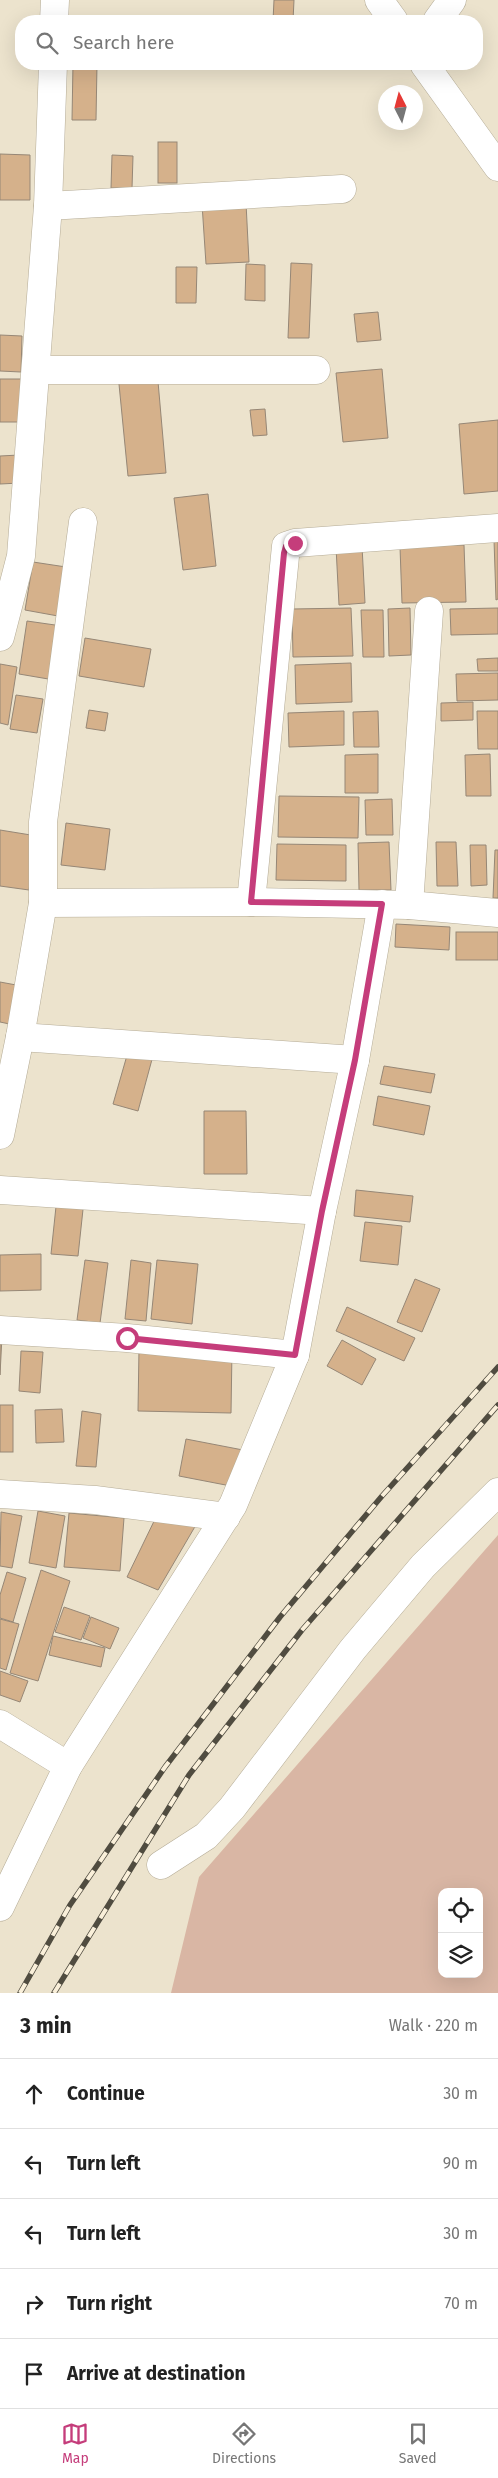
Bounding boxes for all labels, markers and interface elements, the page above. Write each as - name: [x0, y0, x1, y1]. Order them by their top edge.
- search box: [15, 15, 483, 70]
- icon: search: [33, 29, 61, 57]
- text: Search here: [73, 31, 174, 54]
- north arrow: [378, 85, 423, 130]
- route end: [284, 532, 307, 555]
- route start: [116, 1327, 139, 1350]
- map controls: [438, 1888, 483, 1978]
- button: locate: [438, 1888, 483, 1933]
- button: layers: [438, 1933, 483, 1978]
- text: 3 min: [20, 2013, 72, 2039]
- text: Walk · 220 m: [389, 2016, 478, 2035]
- icon: ahead: [20, 2080, 48, 2108]
- text: Continue: [67, 2082, 145, 2105]
- text: 30 m: [443, 2084, 478, 2103]
- icon: left: [20, 2150, 48, 2178]
- text: Turn left: [67, 2152, 141, 2175]
- text: 90 m: [443, 2154, 478, 2173]
- icon: left: [20, 2220, 48, 2248]
- text: Turn left: [67, 2222, 141, 2245]
- text: 30 m: [443, 2224, 478, 2243]
- icon: right: [20, 2290, 48, 2318]
- text: Turn right: [67, 2292, 152, 2315]
- text: 70 m: [444, 2294, 478, 2313]
- icon: arrive: [20, 2360, 48, 2388]
- text: Arrive at destination: [67, 2362, 246, 2385]
- tab: Map: [61, 2420, 89, 2467]
- tab: Directions: [212, 2420, 276, 2467]
- tab: Saved: [399, 2420, 437, 2467]

